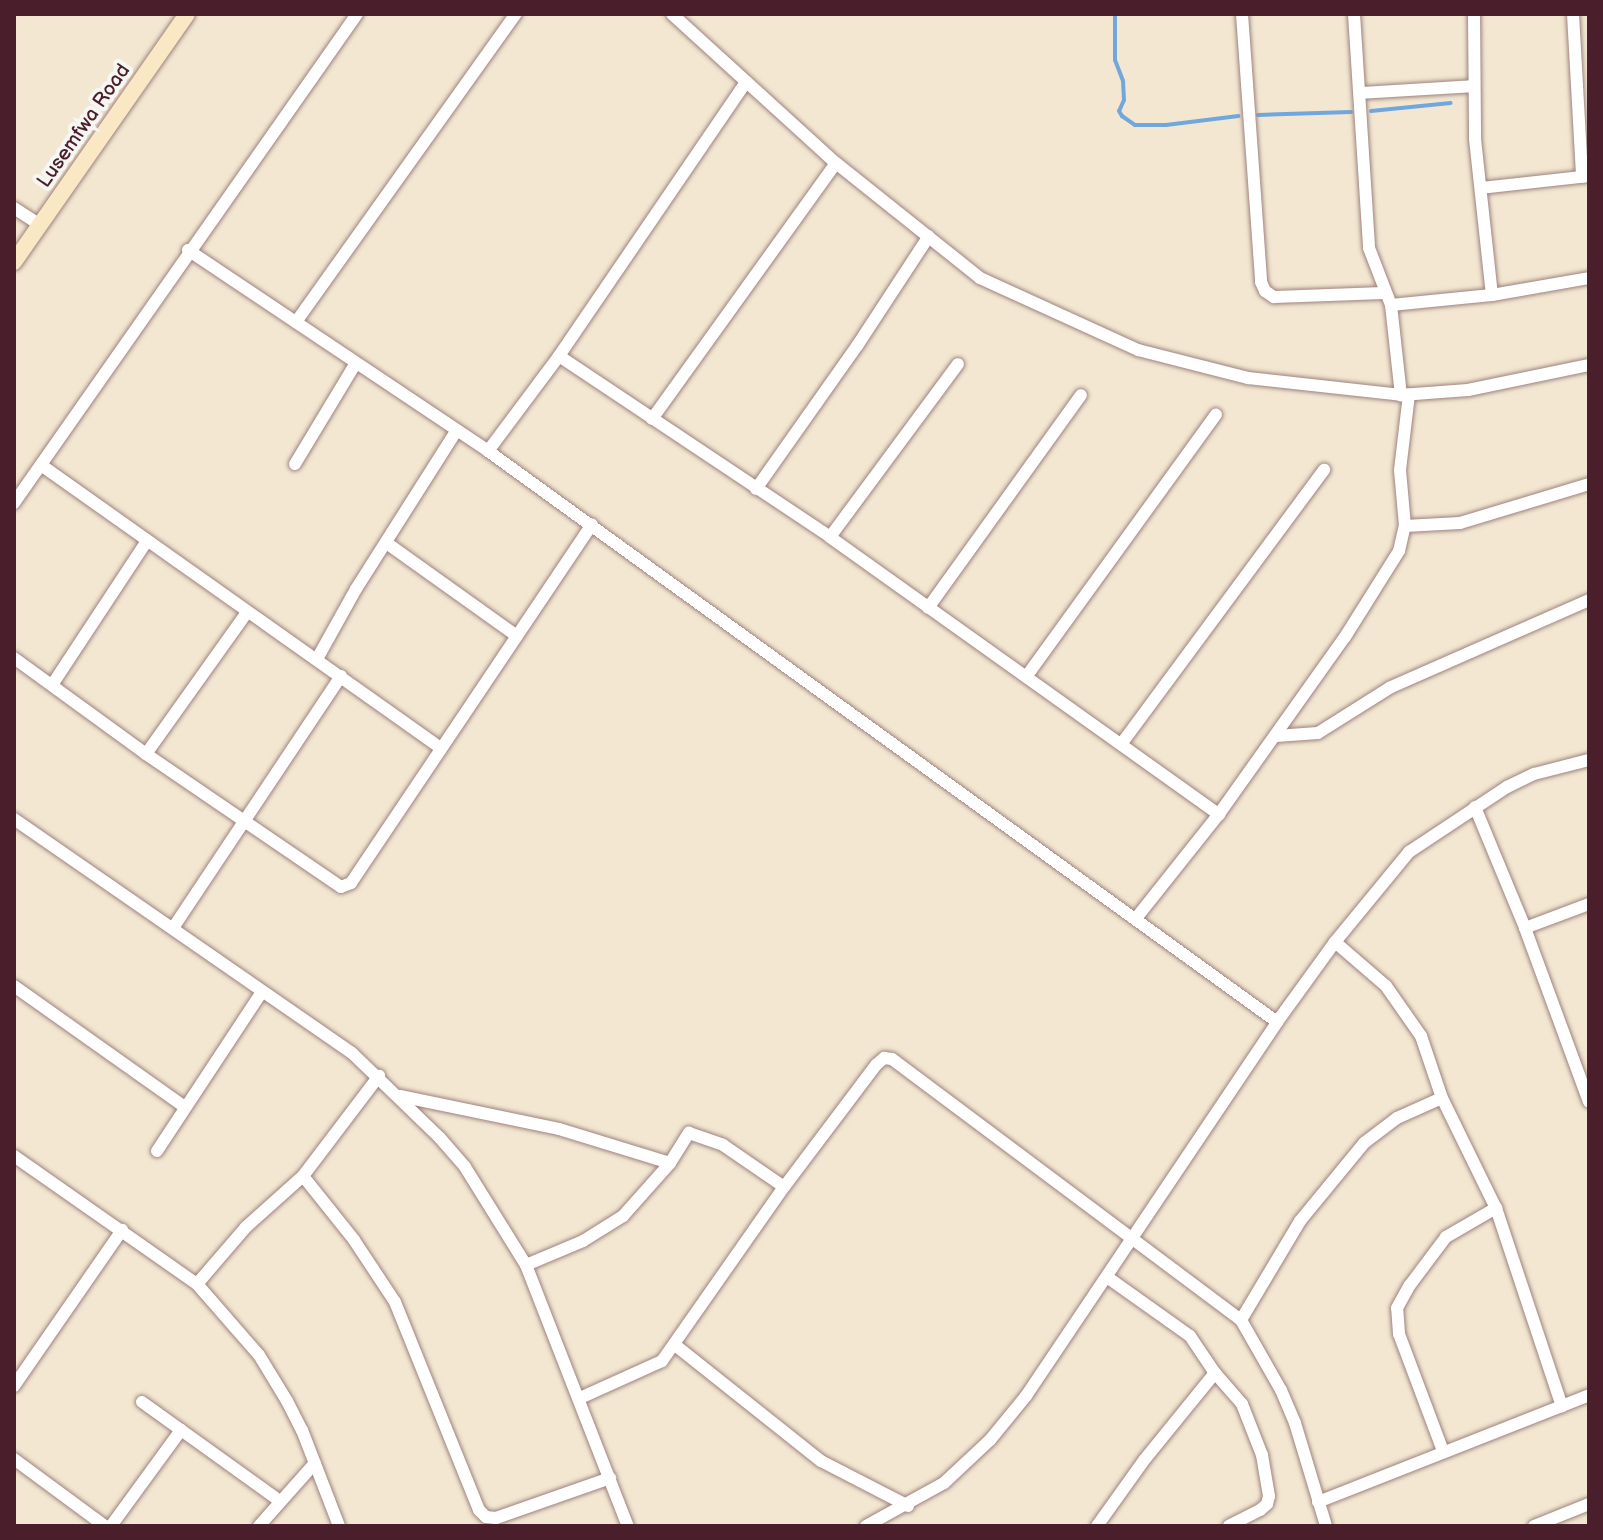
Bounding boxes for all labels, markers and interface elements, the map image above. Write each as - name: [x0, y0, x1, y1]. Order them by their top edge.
- street label: Lusemfwa Road: [32, 59, 136, 193]

